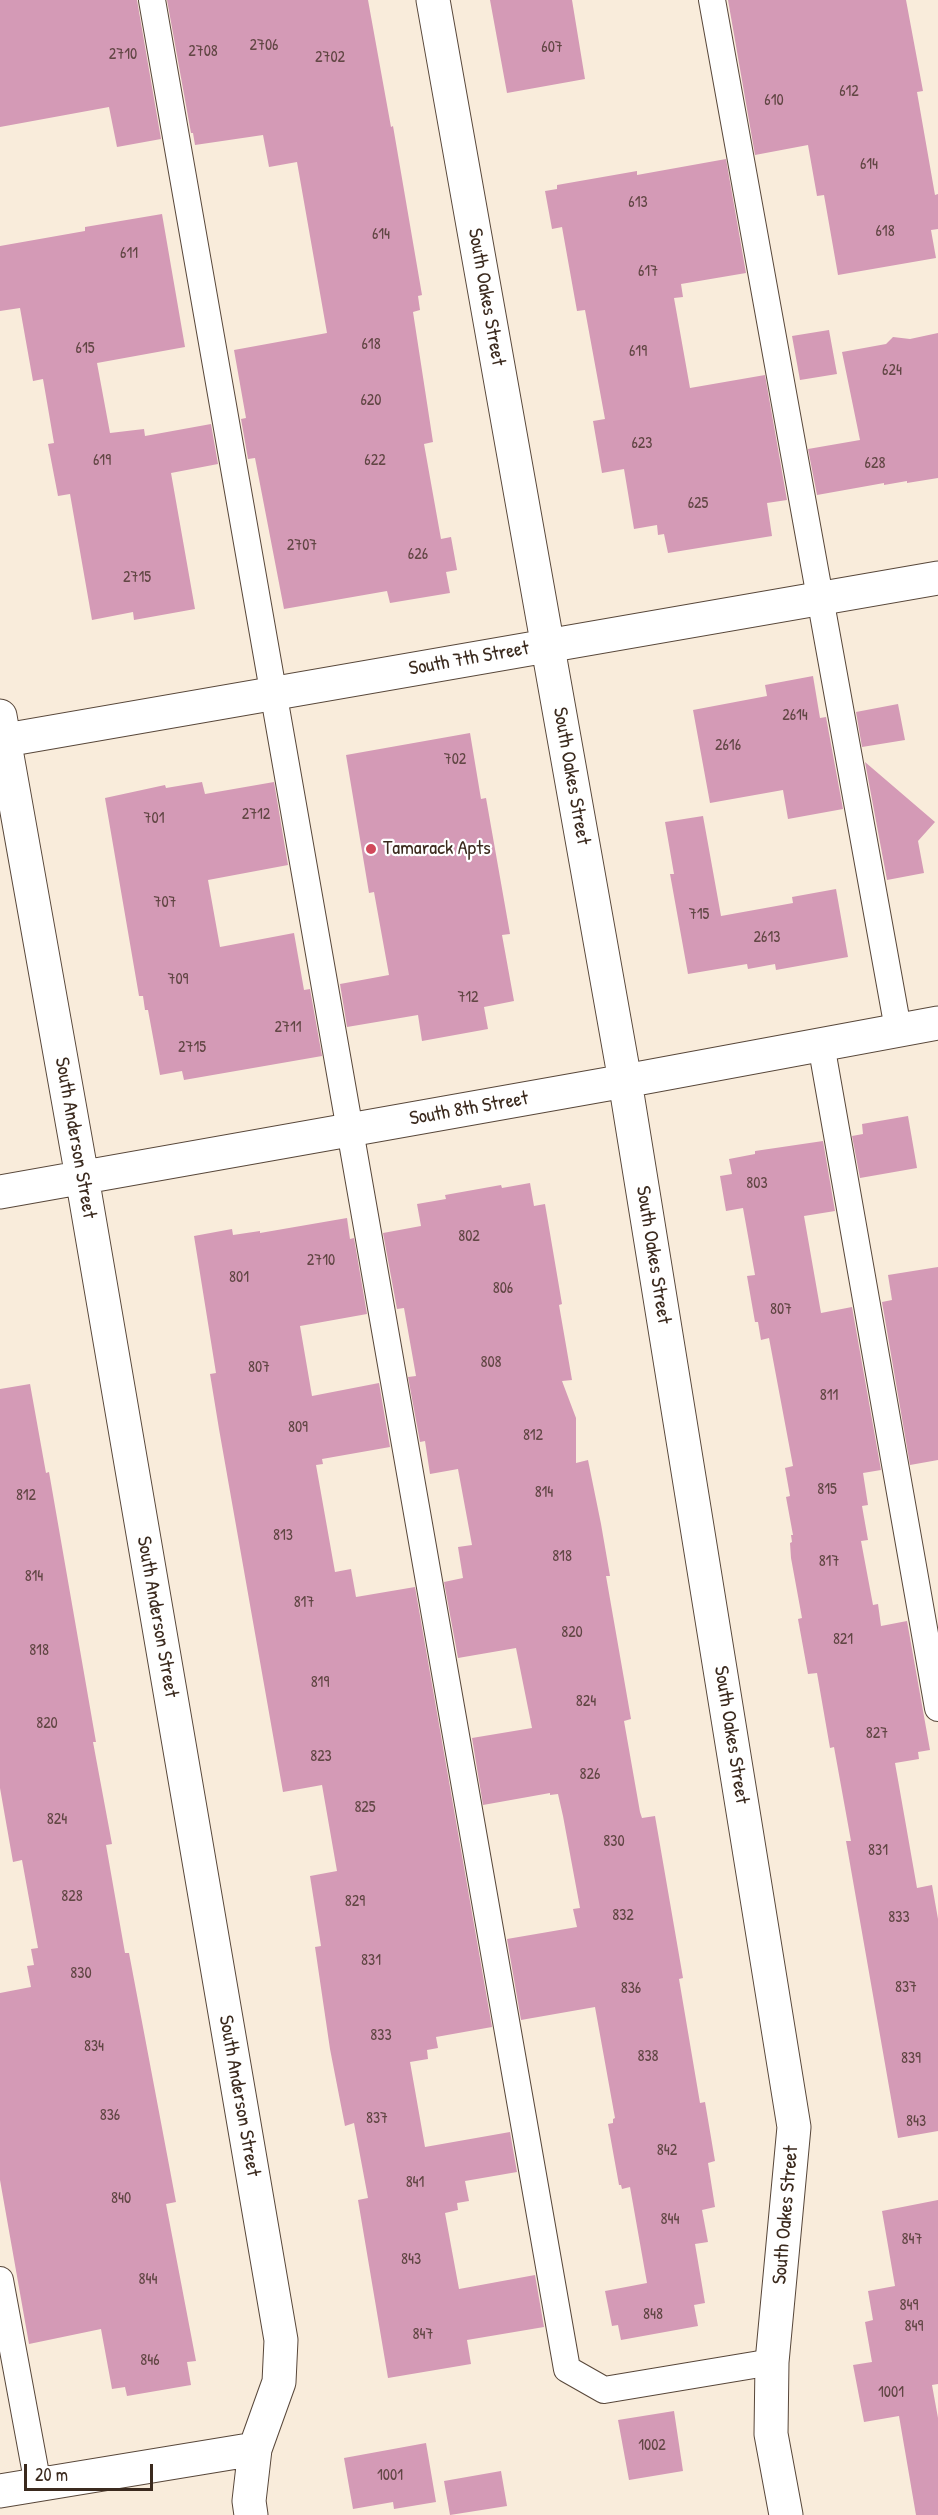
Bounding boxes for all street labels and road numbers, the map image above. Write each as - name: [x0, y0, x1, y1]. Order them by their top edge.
- street label: South Oakes Street: [462, 226, 510, 368]
- street label: South 7th Street: [407, 637, 531, 681]
- street label: South Oakes Street: [547, 705, 595, 847]
- street label: South Anderson Street: [49, 1055, 101, 1221]
- street label: South 8th Street: [408, 1087, 530, 1131]
- street label: South Oakes Street: [630, 1184, 676, 1326]
- street label: South Anderson Street: [131, 1534, 183, 1700]
- street label: South Oakes Street: [708, 1664, 754, 1806]
- street label: South Anderson Street: [213, 2013, 265, 2179]
- street label: South Oakes Street: [768, 2145, 804, 2285]

